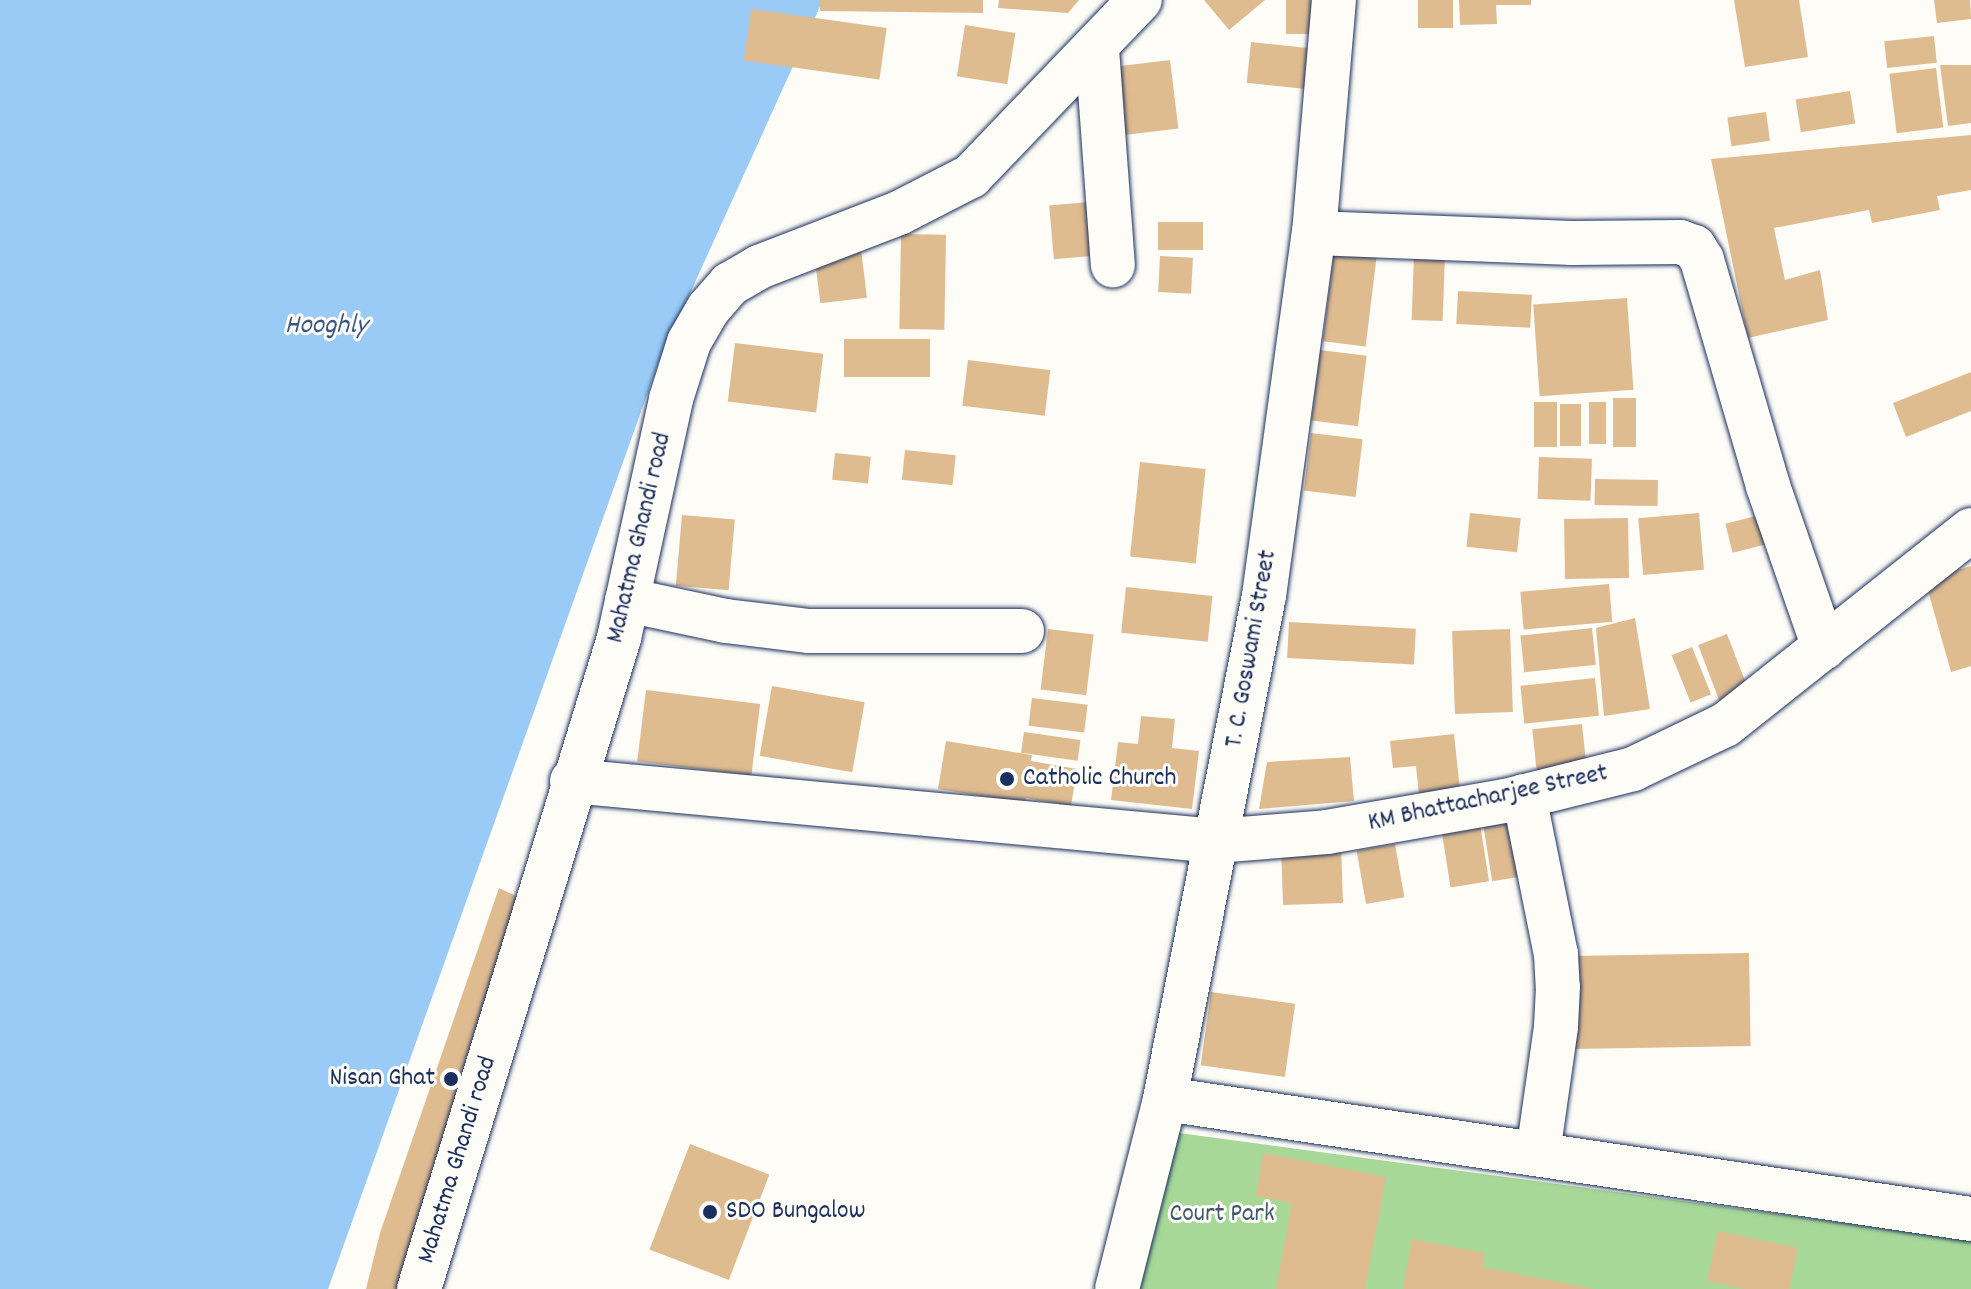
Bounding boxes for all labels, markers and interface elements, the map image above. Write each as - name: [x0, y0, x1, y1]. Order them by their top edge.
- water label: Hooghly: [285, 310, 367, 344]
- street label: Mahatma Ghandi road: [601, 430, 679, 646]
- street label: T. C. Goswami Street: [1219, 548, 1285, 750]
- street label: KM Bhattacharjee Street: [1365, 758, 1611, 840]
- place label: Catholic Church: [1023, 763, 1176, 795]
- marker: Catholic Church: [998, 770, 1016, 788]
- street label: Mahatma Ghandi road: [412, 1053, 504, 1267]
- place label: Nisan Ghat: [329, 1063, 435, 1095]
- marker: Nisan Ghat: [442, 1070, 460, 1088]
- place label: SDO Bungalow: [726, 1196, 865, 1228]
- park label: Court Park: [1169, 1199, 1275, 1231]
- marker: SDO Bungalow: [701, 1203, 719, 1221]

